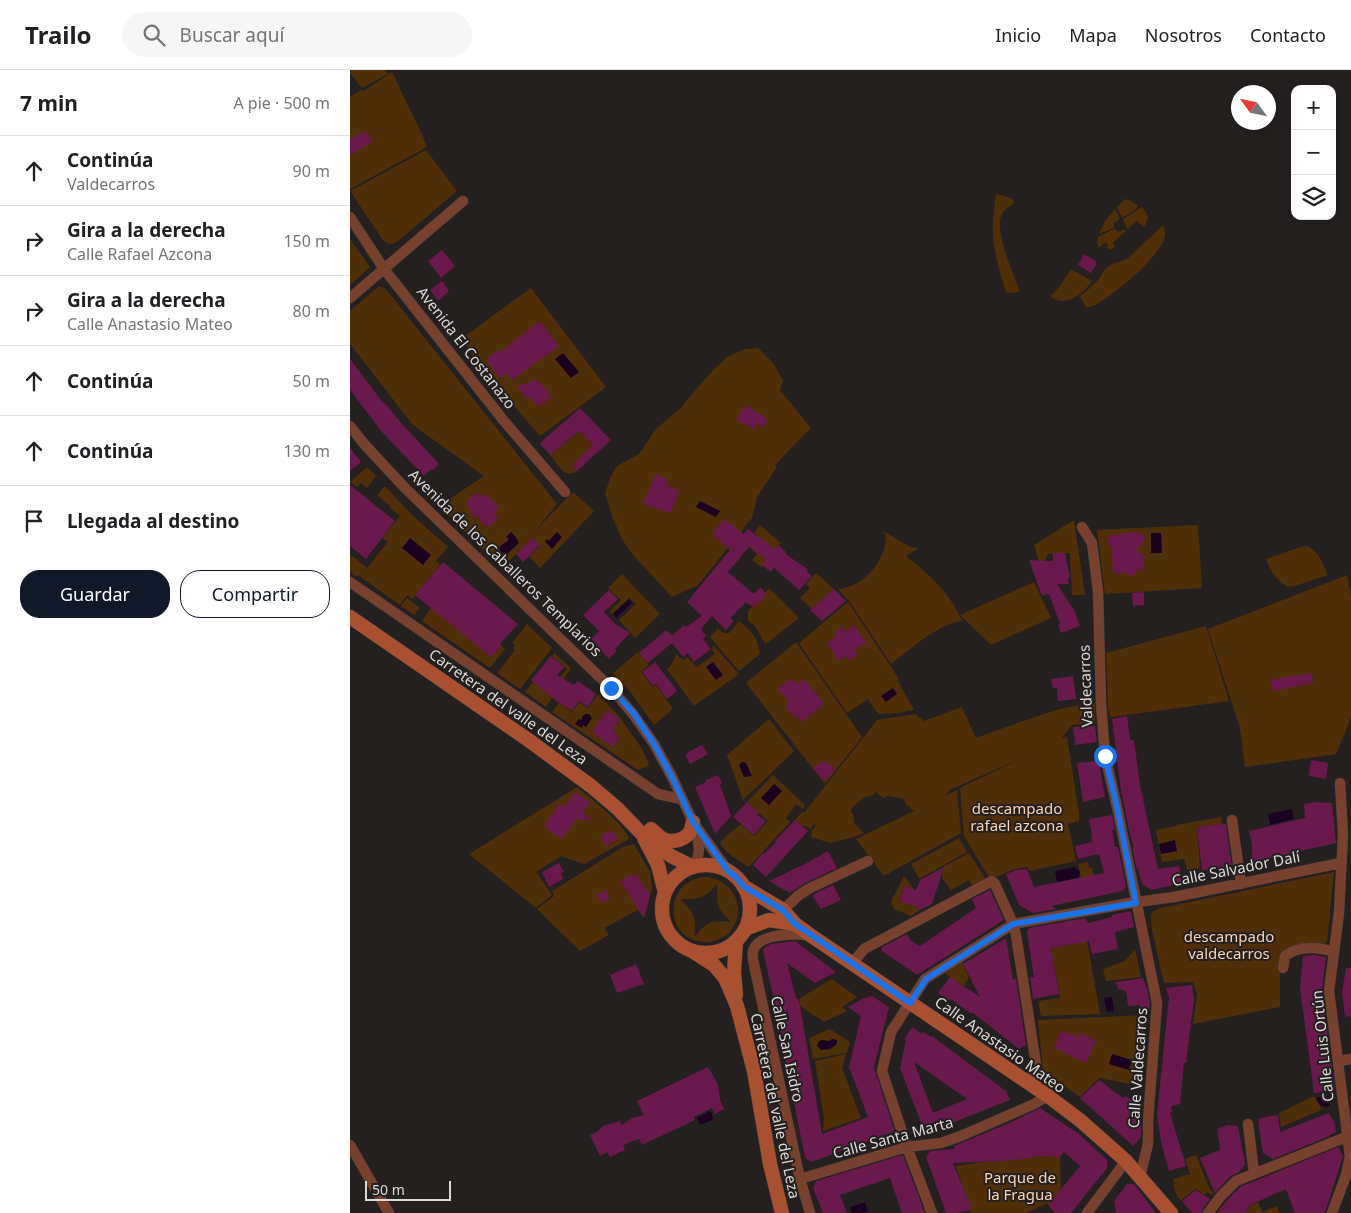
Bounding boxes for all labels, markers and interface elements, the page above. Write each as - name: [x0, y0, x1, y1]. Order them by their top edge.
- search box: [122, 12, 472, 57]
- text: Trailo: [25, 18, 92, 51]
- icon: search: [140, 21, 168, 49]
- text: Buscar aquí: [180, 22, 284, 48]
- text: Inicio: [995, 23, 1041, 47]
- text: Mapa: [1069, 23, 1117, 47]
- text: Nosotros: [1145, 23, 1222, 47]
- text: Contacto: [1250, 23, 1326, 47]
- north arrow: [1231, 85, 1276, 130]
- map controls: [1291, 85, 1336, 220]
- button: +: [1291, 85, 1336, 130]
- text: 7 min: [20, 89, 78, 117]
- text: A pie · 500 m: [233, 92, 330, 114]
- button: −: [1291, 130, 1336, 175]
- text: Continúa: [67, 147, 153, 173]
- icon: ahead: [20, 157, 48, 185]
- text: 90 m: [293, 160, 330, 182]
- text: Valdecarros: [67, 173, 155, 195]
- button: layers: [1291, 175, 1336, 220]
- text: Gira a la derecha: [67, 217, 226, 243]
- icon: right: [20, 227, 48, 255]
- text: 150 m: [283, 230, 330, 252]
- text: Calle Rafael Azcona: [67, 243, 212, 265]
- street label: Avenida El Costanazo: [413, 282, 521, 413]
- text: Gira a la derecha: [67, 287, 226, 313]
- icon: right: [20, 297, 48, 325]
- text: 80 m: [293, 300, 330, 322]
- text: Calle Anastasio Mateo: [67, 313, 233, 335]
- icon: ahead: [20, 367, 48, 395]
- text: Continúa: [67, 368, 153, 394]
- text: 50 m: [293, 370, 330, 392]
- icon: ahead: [20, 437, 48, 465]
- text: Continúa: [67, 438, 153, 464]
- text: 130 m: [283, 440, 330, 462]
- street label: Avenida de los Caballeros Templarios: [405, 464, 607, 660]
- icon: arrive: [20, 507, 48, 535]
- text: Llegada al destino: [67, 508, 239, 534]
- button: Guardar: [20, 570, 170, 618]
- button: Compartir: [180, 570, 330, 618]
- street label: Carretera del valle del Leza: [425, 644, 592, 769]
- street label: Valdecarros: [1074, 644, 1096, 728]
- route end: [600, 677, 623, 700]
- route start: [1094, 745, 1117, 768]
- park label: descampado rafael azcona: [970, 798, 1064, 835]
- street label: Calle Salvador Dalí: [1170, 846, 1303, 890]
- park label: descampado valdecarros: [1184, 926, 1274, 963]
- street label: Calle Luis Ortún: [1306, 989, 1338, 1103]
- street label: Calle Anastasio Mateo: [931, 991, 1070, 1097]
- street label: Calle San Isidro: [767, 994, 809, 1104]
- street label: Calle Valdecarros: [1123, 1007, 1151, 1129]
- street label: Carretera del valle del Leza: [747, 1011, 805, 1200]
- street label: Calle Santa Marta: [830, 1111, 955, 1163]
- park label: Parque de la Fragua: [984, 1167, 1056, 1204]
- scale bar: [365, 1178, 451, 1201]
- text: 50 m: [372, 1180, 405, 1199]

